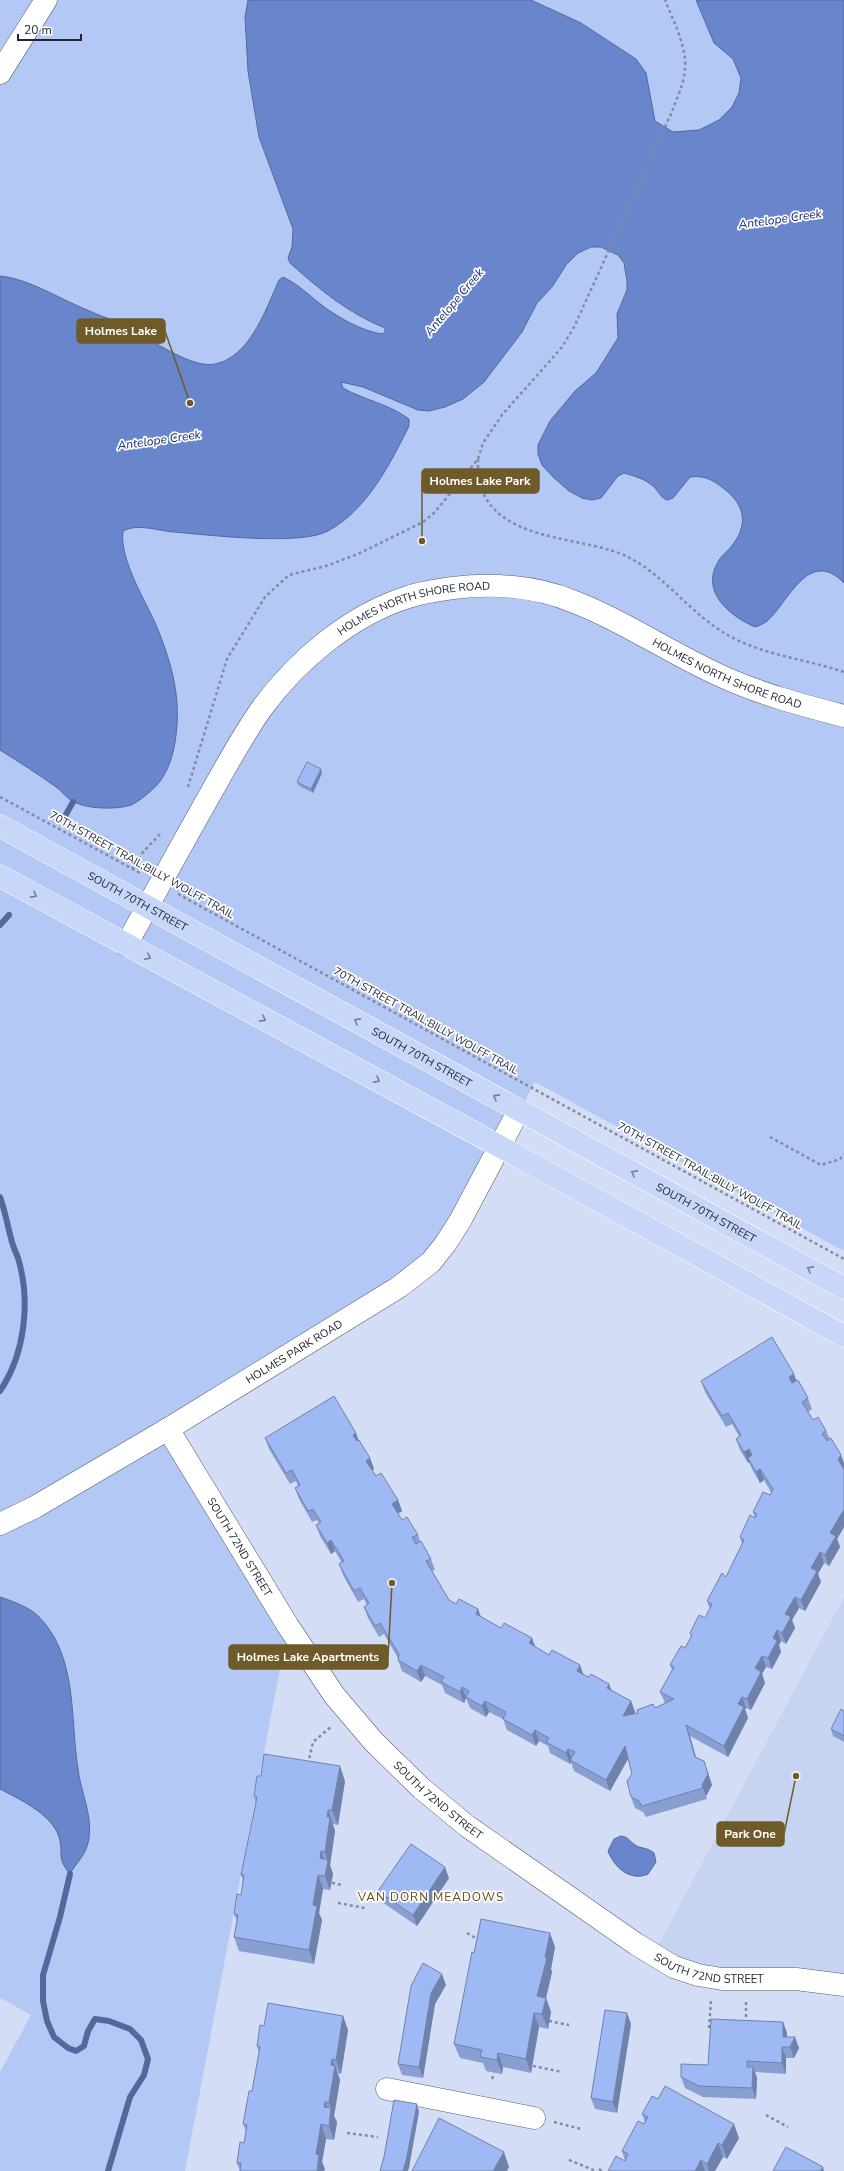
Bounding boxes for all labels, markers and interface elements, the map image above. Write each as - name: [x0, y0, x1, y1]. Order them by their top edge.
- scale bar: [18, 16, 81, 42]
- text: 20 m: [24, 22, 52, 38]
- water label: Antelope Creek: [736, 205, 824, 233]
- water label: Antelope Creek: [420, 264, 488, 340]
- callout: Holmes Lake: [77, 319, 165, 343]
- text: Holmes Lake: [85, 323, 158, 339]
- water label: Antelope Creek: [115, 426, 203, 454]
- callout: Holmes Lake Park: [422, 469, 539, 493]
- text: Holmes Lake Park: [430, 473, 531, 489]
- street label: HOLMES NORTH SHORE ROAD: [334, 578, 490, 639]
- street label: HOLMES NORTH SHORE ROAD: [650, 634, 804, 712]
- street label: 70TH STREET TRAIL;BILLY WOLFF TRAIL: [47, 808, 237, 922]
- street label: SOUTH 70TH STREET: [85, 868, 191, 935]
- one-way arrow: [30, 890, 37, 897]
- one-way arrow: [144, 952, 152, 960]
- street label: 70TH STREET TRAIL;BILLY WOLFF TRAIL: [331, 964, 521, 1078]
- one-way arrow: [259, 1014, 266, 1021]
- one-way arrow: [354, 1019, 361, 1026]
- street label: SOUTH 70TH STREET: [369, 1023, 475, 1091]
- one-way arrow: [373, 1076, 380, 1083]
- one-way arrow: [493, 1094, 500, 1102]
- street label: 70TH STREET TRAIL;BILLY WOLFF TRAIL: [615, 1119, 805, 1233]
- one-way arrow: [631, 1170, 639, 1177]
- street label: SOUTH 70TH STREET: [653, 1179, 759, 1246]
- one-way arrow: [807, 1266, 814, 1274]
- street label: HOLMES PARK ROAD: [243, 1316, 345, 1387]
- street label: SOUTH 72ND STREET: [204, 1495, 276, 1599]
- callout: Holmes Lake Apartments: [229, 1645, 388, 1669]
- text: Holmes Lake Apartments: [237, 1649, 379, 1665]
- street label: SOUTH 72ND STREET: [390, 1758, 486, 1843]
- callout: Park One: [717, 1822, 784, 1846]
- text: Park One: [724, 1826, 776, 1842]
- district label: VAN DORN MEADOWS: [357, 1889, 504, 1905]
- street label: SOUTH 72ND STREET: [651, 1949, 764, 1987]

